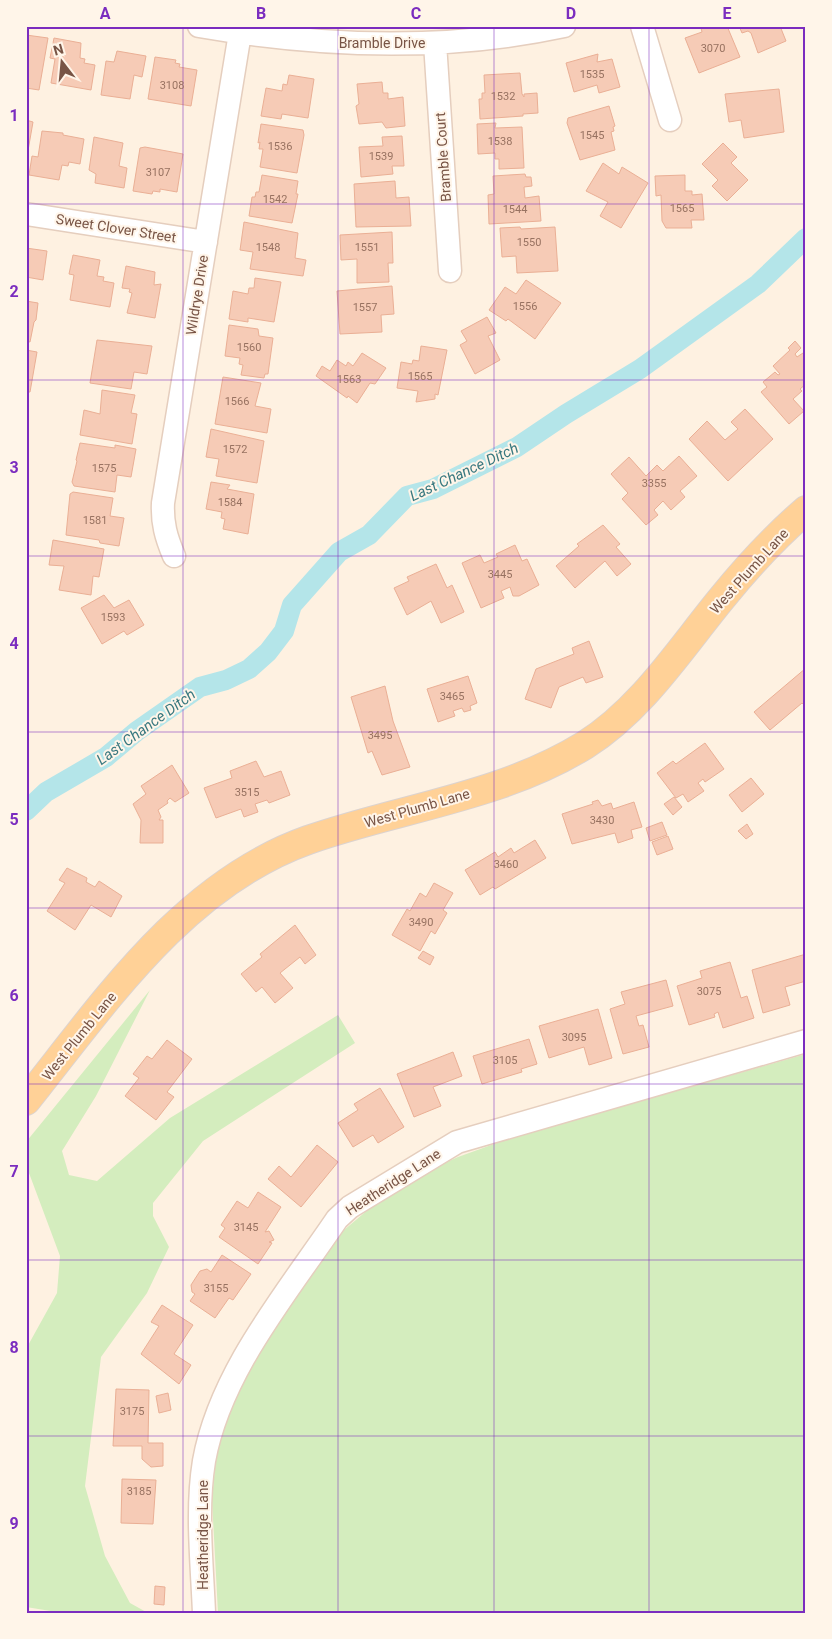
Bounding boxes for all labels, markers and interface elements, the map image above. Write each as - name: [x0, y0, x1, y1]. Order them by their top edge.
- text: A: [100, 4, 111, 23]
- text: B: [256, 4, 266, 23]
- text: C: [411, 4, 421, 23]
- text: D: [566, 4, 576, 23]
- text: E: [723, 4, 732, 23]
- street label: Bramble Drive: [339, 35, 425, 51]
- north arrow: [38, 38, 88, 88]
- text: N: [51, 40, 65, 59]
- house number: 3070: [701, 42, 725, 55]
- house number: 1535: [580, 68, 604, 81]
- house number: 3108: [160, 79, 184, 92]
- house number: 1532: [491, 90, 515, 103]
- text: 1: [9, 106, 19, 125]
- street label: Bramble Court: [432, 111, 454, 202]
- house number: 1545: [580, 129, 604, 142]
- house number: 1538: [488, 135, 512, 148]
- house number: 1536: [268, 140, 292, 153]
- house number: 1539: [369, 150, 393, 163]
- house number: 3107: [146, 166, 170, 179]
- house number: 1542: [263, 193, 287, 206]
- house number: 1565: [670, 202, 694, 215]
- house number: 1544: [503, 203, 527, 216]
- street label: Sweet Clover Street: [55, 211, 178, 245]
- house number: 1550: [517, 236, 541, 249]
- house number: 1548: [256, 241, 280, 254]
- house number: 1551: [355, 241, 379, 254]
- street label: Wildrye Drive: [183, 254, 211, 336]
- text: 2: [9, 282, 19, 301]
- house number: 1556: [513, 300, 537, 313]
- house number: 1557: [353, 301, 377, 314]
- house number: 1560: [237, 341, 261, 354]
- house number: 1565: [408, 370, 432, 383]
- house number: 1563: [337, 373, 361, 386]
- house number: 1566: [225, 395, 249, 408]
- water label: Last Chance Ditch: [407, 439, 521, 505]
- house number: 1572: [223, 443, 247, 456]
- text: 3: [9, 458, 19, 477]
- house number: 1575: [92, 462, 116, 475]
- house number: 3355: [642, 477, 666, 490]
- house number: 1584: [218, 496, 242, 509]
- house number: 1581: [83, 514, 107, 527]
- street label: West Plumb Lane: [707, 525, 791, 617]
- house number: 3445: [488, 568, 512, 581]
- house number: 1593: [101, 611, 125, 624]
- text: 4: [9, 634, 19, 653]
- water label: Last Chance Ditch: [93, 685, 199, 769]
- house number: 3465: [440, 690, 464, 703]
- house number: 3495: [368, 729, 392, 742]
- street label: West Plumb Lane: [363, 785, 471, 831]
- house number: 3515: [235, 786, 259, 799]
- text: 5: [9, 810, 19, 829]
- house number: 3430: [590, 814, 614, 827]
- house number: 3460: [494, 858, 518, 871]
- house number: 3490: [409, 916, 433, 929]
- house number: 3075: [697, 985, 721, 998]
- text: 6: [9, 986, 19, 1005]
- street label: West Plumb Lane: [39, 989, 119, 1083]
- house number: 3095: [562, 1031, 586, 1044]
- house number: 3105: [493, 1054, 517, 1067]
- street label: Heatheridge Lane: [343, 1145, 443, 1219]
- text: 7: [9, 1162, 19, 1181]
- house number: 3145: [234, 1221, 258, 1234]
- house number: 3155: [204, 1282, 228, 1295]
- text: 8: [9, 1338, 19, 1357]
- house number: 3175: [120, 1405, 144, 1418]
- street label: Heatheridge Lane: [195, 1480, 211, 1590]
- house number: 3185: [127, 1485, 151, 1498]
- text: 9: [9, 1514, 19, 1533]

